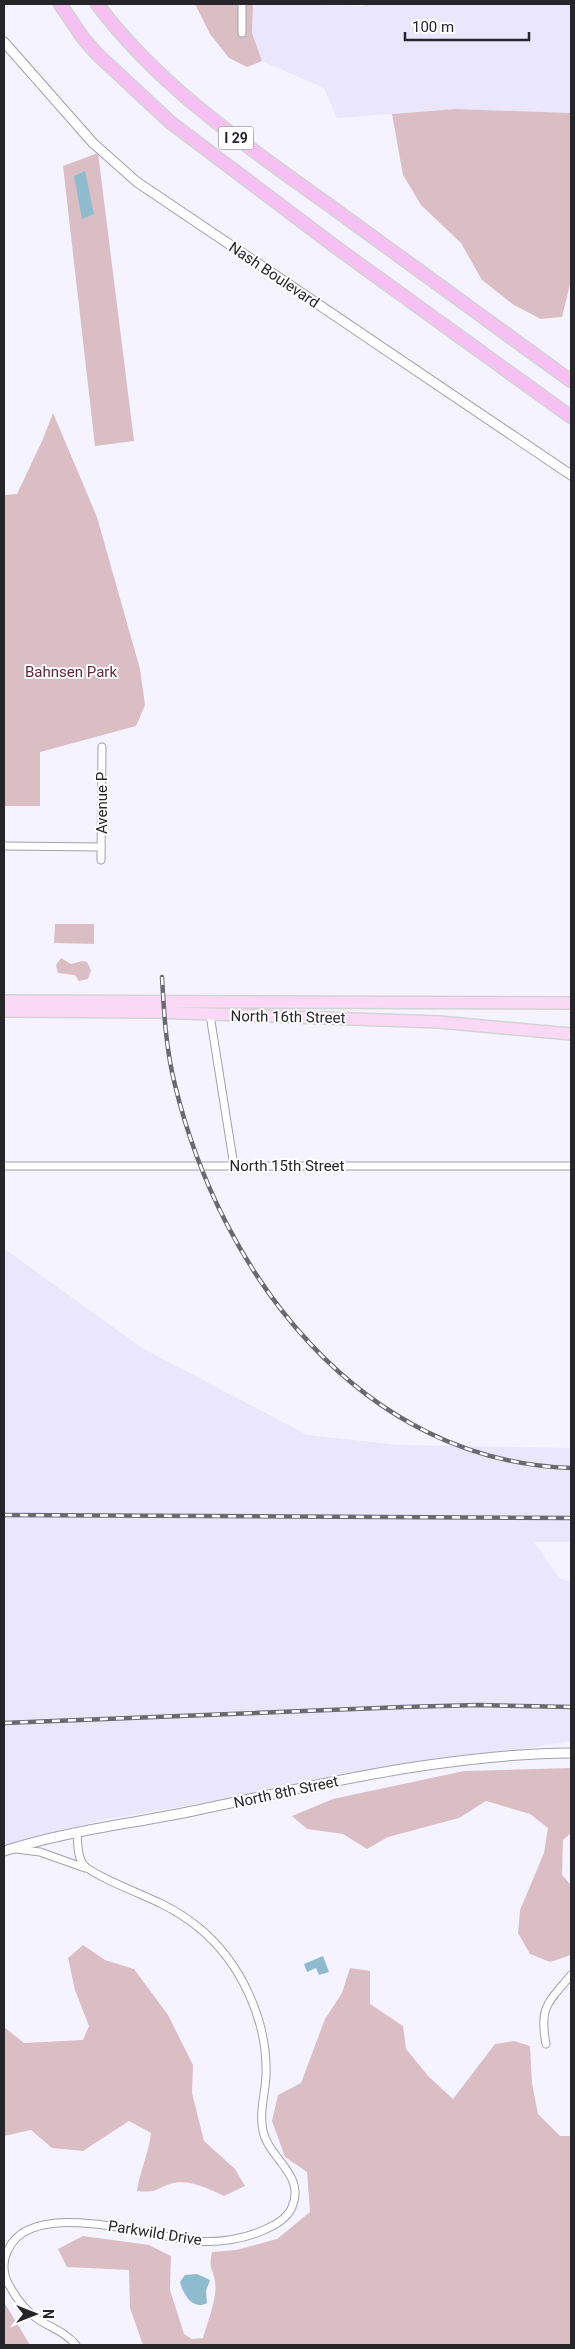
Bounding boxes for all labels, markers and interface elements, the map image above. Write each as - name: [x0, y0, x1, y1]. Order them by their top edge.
- scale bar: [405, 10, 529, 42]
- text: 100 m: [412, 18, 454, 36]
- road number: I 29: [218, 126, 254, 150]
- street label: Nash Boulevard: [225, 238, 323, 312]
- park label: Bahnsen Park: [25, 663, 117, 681]
- street label: Avenue P: [93, 772, 111, 834]
- street label: North 16th Street: [230, 1007, 346, 1027]
- street label: North 15th Street: [230, 1157, 345, 1175]
- street label: North 8th Street: [232, 1772, 340, 1812]
- street label: Parkwild Drive: [107, 2217, 203, 2249]
- north arrow: [10, 2289, 60, 2339]
- text: N: [40, 2309, 56, 2319]

